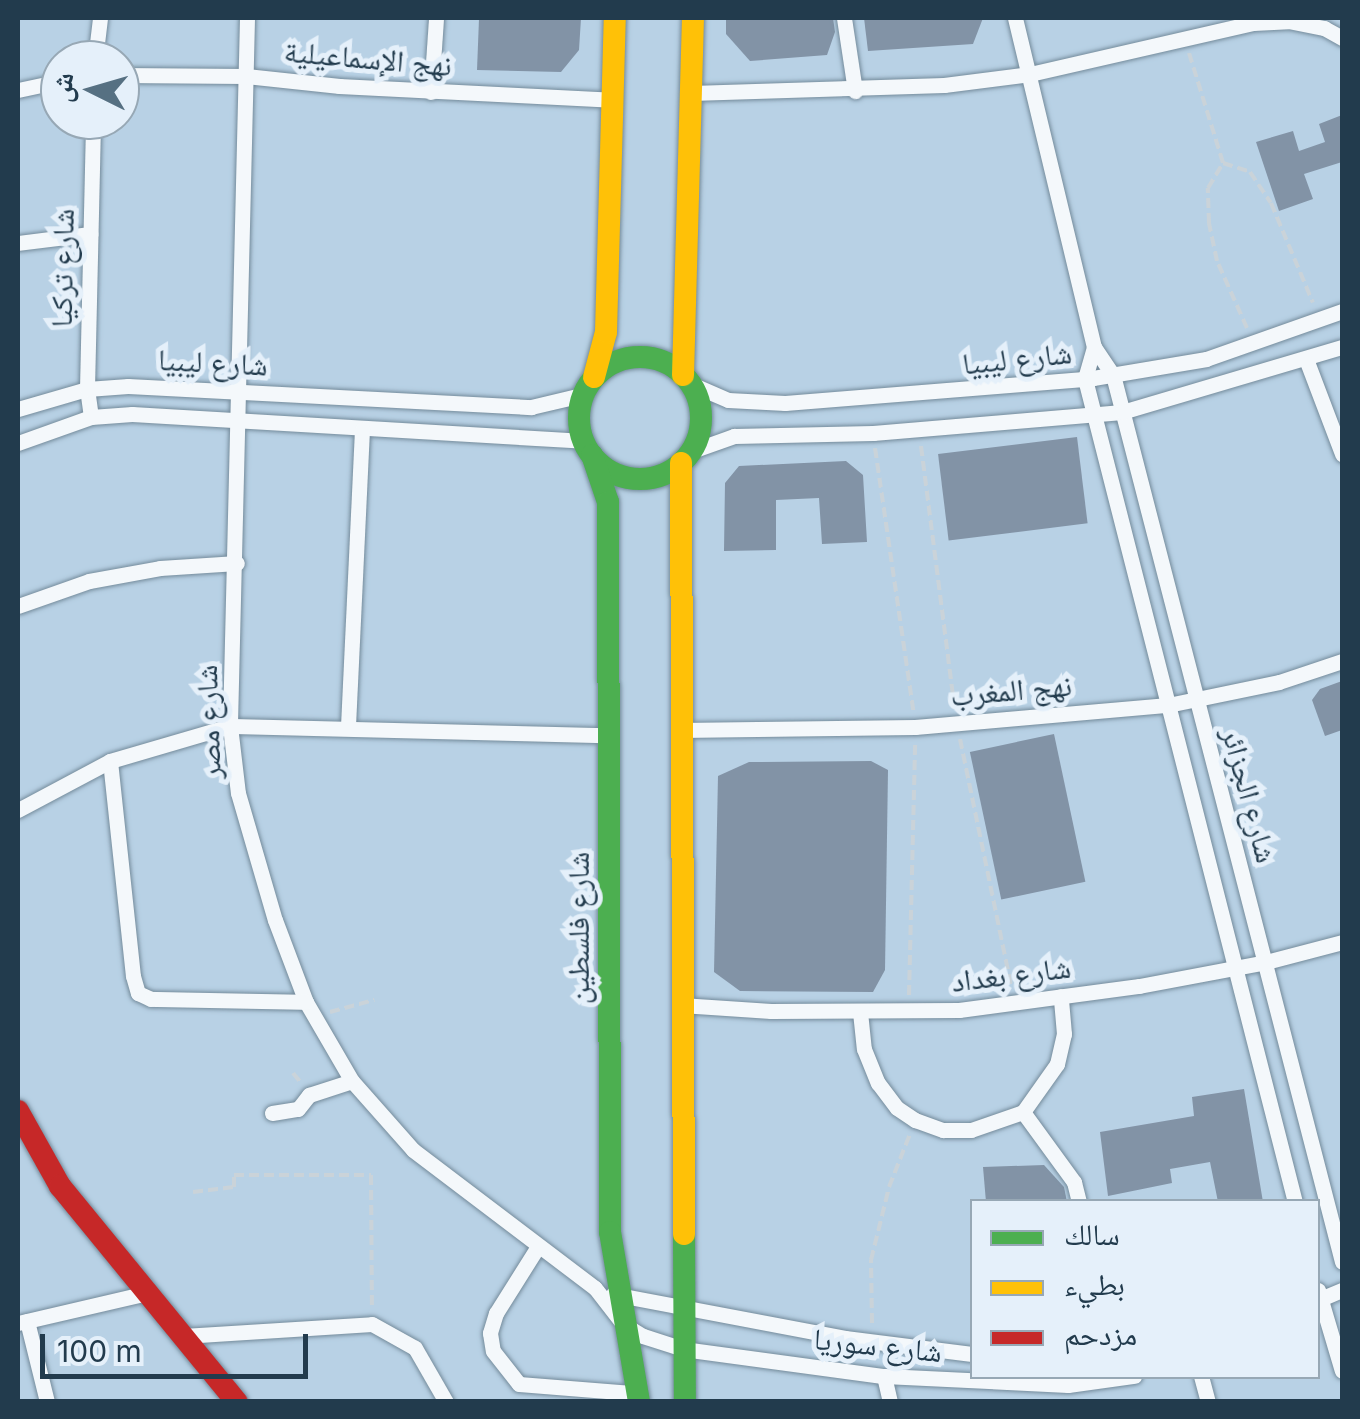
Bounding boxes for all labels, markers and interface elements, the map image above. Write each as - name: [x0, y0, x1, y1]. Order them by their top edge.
- street label: نهج الإسماعيلية: [283, 33, 453, 83]
- north arrow: [40, 40, 140, 140]
- text: ش: [44, 71, 80, 104]
- street label: شارع تركيا: [43, 208, 81, 328]
- street label: شارع ليبيا: [961, 334, 1073, 382]
- street label: شارع ليبيا: [157, 341, 269, 383]
- street label: شارع مصر: [188, 664, 228, 780]
- street label: نهج المغرب: [949, 667, 1073, 713]
- street label: شارع الجزائر: [1215, 723, 1285, 867]
- street label: شارع فلسطين: [560, 852, 596, 1004]
- street label: شارع بغداد: [949, 949, 1073, 999]
- legend: [970, 1199, 1320, 1379]
- text: سالك: [1064, 1216, 1120, 1252]
- text: بطيء: [1064, 1266, 1125, 1302]
- scale bar: [45, 1314, 312, 1376]
- text: مزدحم: [1064, 1316, 1137, 1352]
- street label: شارع سوريا: [812, 1320, 944, 1370]
- text: 100 m: [57, 1333, 142, 1369]

